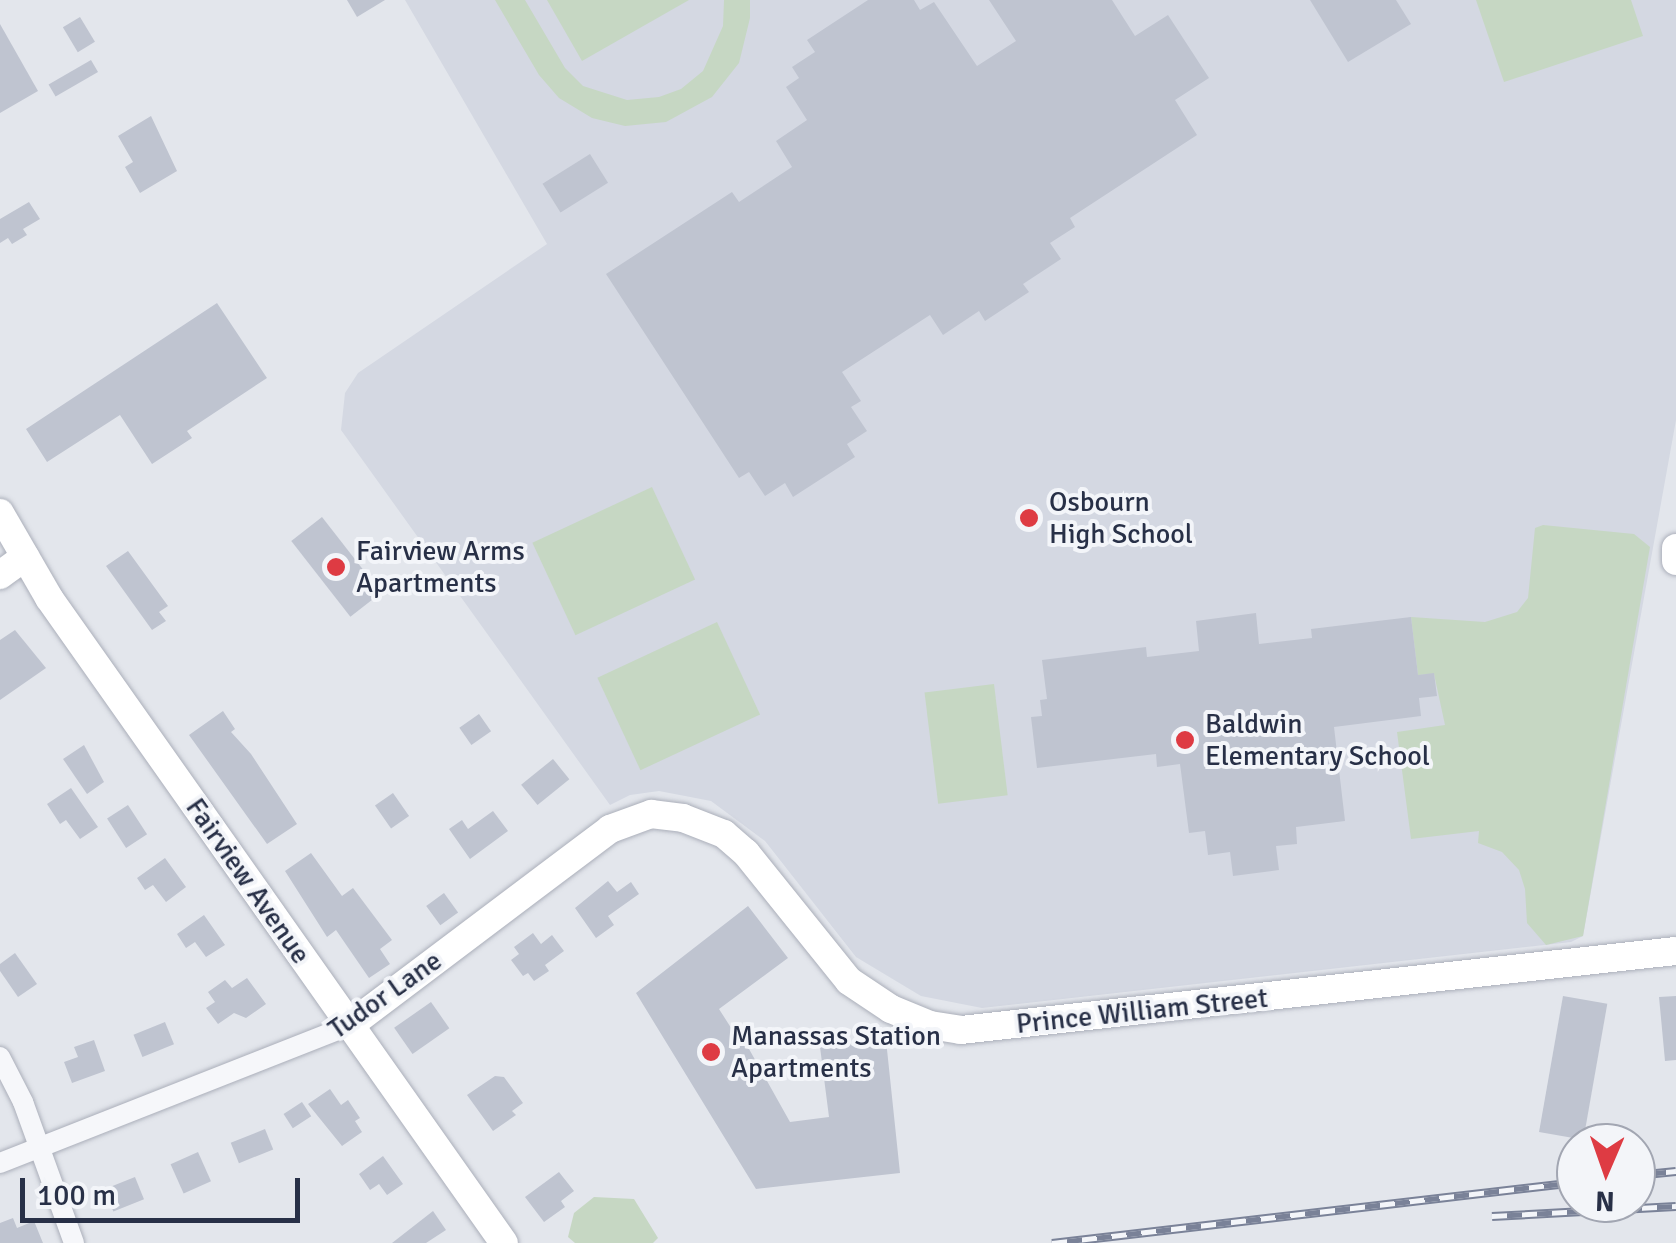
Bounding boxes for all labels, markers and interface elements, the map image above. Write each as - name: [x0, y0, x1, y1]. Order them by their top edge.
- place label: Osbourn High School: [1049, 485, 1193, 551]
- marker: Osbourn High School: [1018, 507, 1040, 529]
- place label: Fairview Arms Apartments: [356, 534, 525, 600]
- marker: Fairview Arms Apartments: [325, 556, 347, 578]
- place label: Baldwin Elementary School: [1205, 707, 1430, 773]
- marker: Baldwin Elementary School: [1174, 729, 1196, 751]
- street label: Fairview Avenue: [179, 792, 317, 970]
- street label: Tudor Lane: [322, 944, 448, 1046]
- street label: Prince William Street: [1014, 981, 1270, 1041]
- place label: Manassas Station Apartments: [731, 1019, 941, 1085]
- marker: Manassas Station Apartments: [700, 1041, 722, 1063]
- north arrow: [1556, 1123, 1656, 1223]
- scale bar: [25, 1158, 305, 1220]
- text: 100 m: [37, 1177, 116, 1214]
- text: N: [1595, 1184, 1615, 1218]

